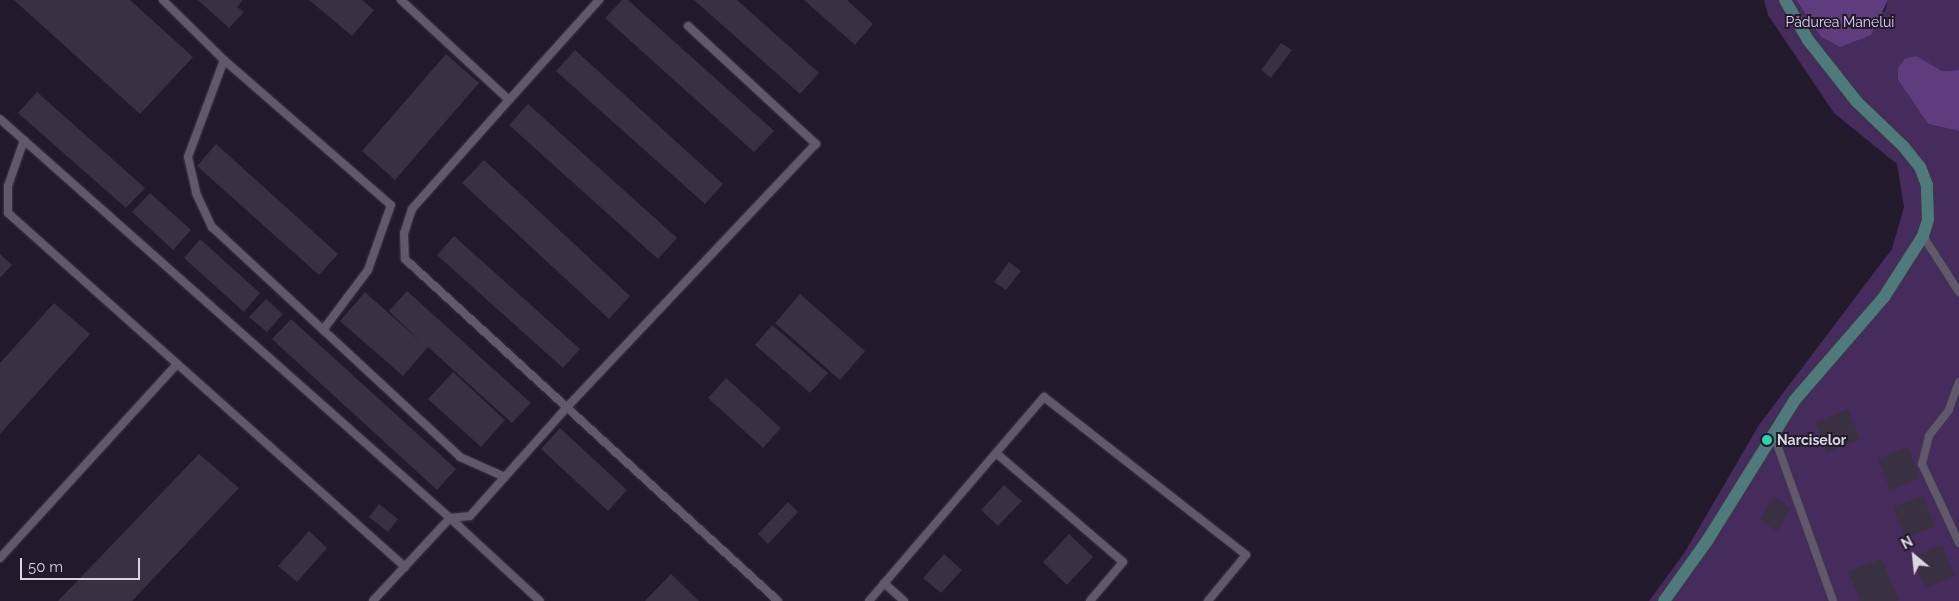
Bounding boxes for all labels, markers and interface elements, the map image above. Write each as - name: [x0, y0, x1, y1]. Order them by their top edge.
- park label: Pădurea Manelui: [1786, 14, 1894, 30]
- place label: Narciselor: [1777, 432, 1846, 448]
- marker: Narciselor: [1761, 434, 1773, 446]
- north arrow: [1889, 531, 1939, 581]
- text: N: [1898, 533, 1915, 552]
- scale bar: [22, 548, 142, 580]
- text: 50 m: [28, 558, 63, 576]

